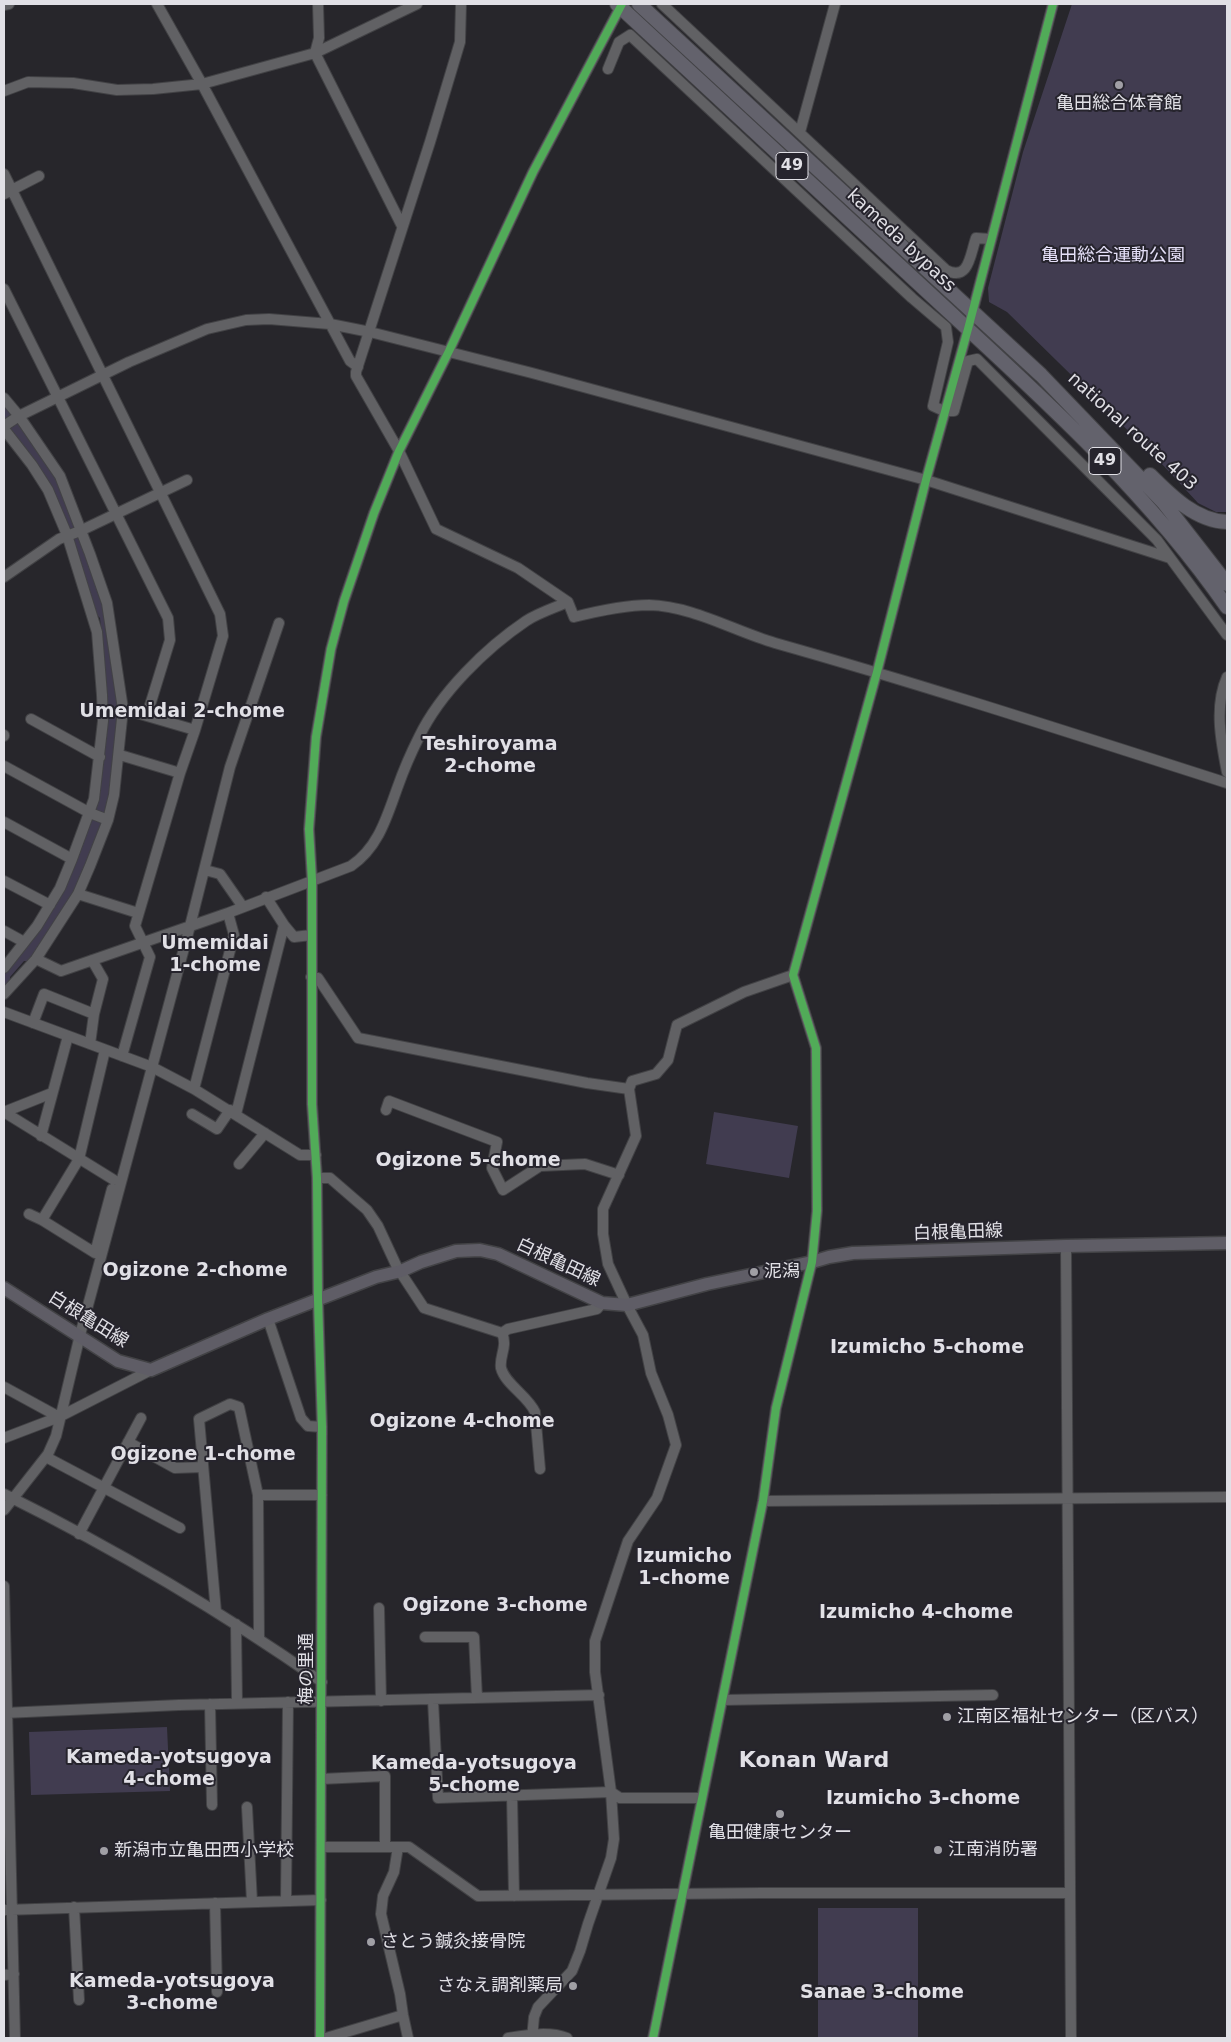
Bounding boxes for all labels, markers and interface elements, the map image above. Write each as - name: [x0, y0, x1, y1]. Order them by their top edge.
- marker: 亀田総合体育館: [1113, 79, 1125, 91]
- place label: 亀田総合体育館: [1056, 93, 1182, 115]
- road number: 49: [776, 153, 808, 180]
- street label: kameda bypass: [842, 185, 960, 297]
- park label: 亀田総合運動公園: [1041, 245, 1185, 267]
- street label: national route 403: [1063, 368, 1201, 496]
- road number: 49: [1089, 448, 1121, 474]
- district label: Umemidai 2-chome: [79, 701, 285, 723]
- district label: Teshiroyama 2-chome: [423, 734, 557, 778]
- district label: Umemidai 1-chome: [161, 933, 269, 977]
- district label: Ogizone 5-chome: [375, 1150, 561, 1172]
- street label: 白根亀田線: [913, 1221, 1003, 1245]
- street label: 白根亀田線: [513, 1234, 603, 1292]
- district label: Ogizone 2-chome: [102, 1260, 288, 1282]
- place label: 泥潟: [764, 1261, 800, 1283]
- marker: 泥潟: [748, 1266, 760, 1278]
- street label: 白根亀田線: [44, 1287, 132, 1353]
- district label: Izumicho 5-chome: [830, 1337, 1024, 1359]
- district label: Ogizone 4-chome: [369, 1411, 555, 1433]
- district label: Ogizone 1-chome: [110, 1444, 296, 1466]
- district label: Izumicho 1-chome: [636, 1546, 732, 1590]
- district label: Ogizone 3-chome: [402, 1595, 588, 1617]
- district label: Izumicho 4-chome: [819, 1602, 1013, 1624]
- street label: 梅の里通: [296, 1633, 318, 1705]
- place label: 江南区福祉センター（区バス）: [957, 1706, 1209, 1728]
- marker: 江南区福祉センター（区バス）: [941, 1711, 953, 1723]
- district label: Kameda-yotsugoya 4-chome: [66, 1747, 272, 1791]
- district label: Konan Ward: [739, 1748, 889, 1774]
- district label: Kameda-yotsugoya 5-chome: [371, 1753, 577, 1797]
- district label: Izumicho 3-chome: [826, 1788, 1020, 1810]
- marker: 亀田健康センター: [774, 1808, 786, 1820]
- place label: 亀田健康センター: [708, 1822, 852, 1844]
- place label: 江南消防署: [948, 1839, 1038, 1861]
- place label: 新潟市立亀田西小学校: [114, 1840, 294, 1862]
- marker: 江南消防署: [932, 1844, 944, 1856]
- marker: 新潟市立亀田西小学校: [98, 1845, 110, 1857]
- place label: さとう鍼灸接骨院: [381, 1931, 525, 1953]
- marker: さとう鍼灸接骨院: [365, 1936, 377, 1948]
- district label: Kameda-yotsugoya 3-chome: [69, 1971, 275, 2015]
- place label: さなえ調剤薬局: [437, 1975, 563, 1997]
- marker: さなえ調剤薬局: [567, 1980, 579, 1992]
- district label: Sanae 3-chome: [800, 1982, 964, 2004]

